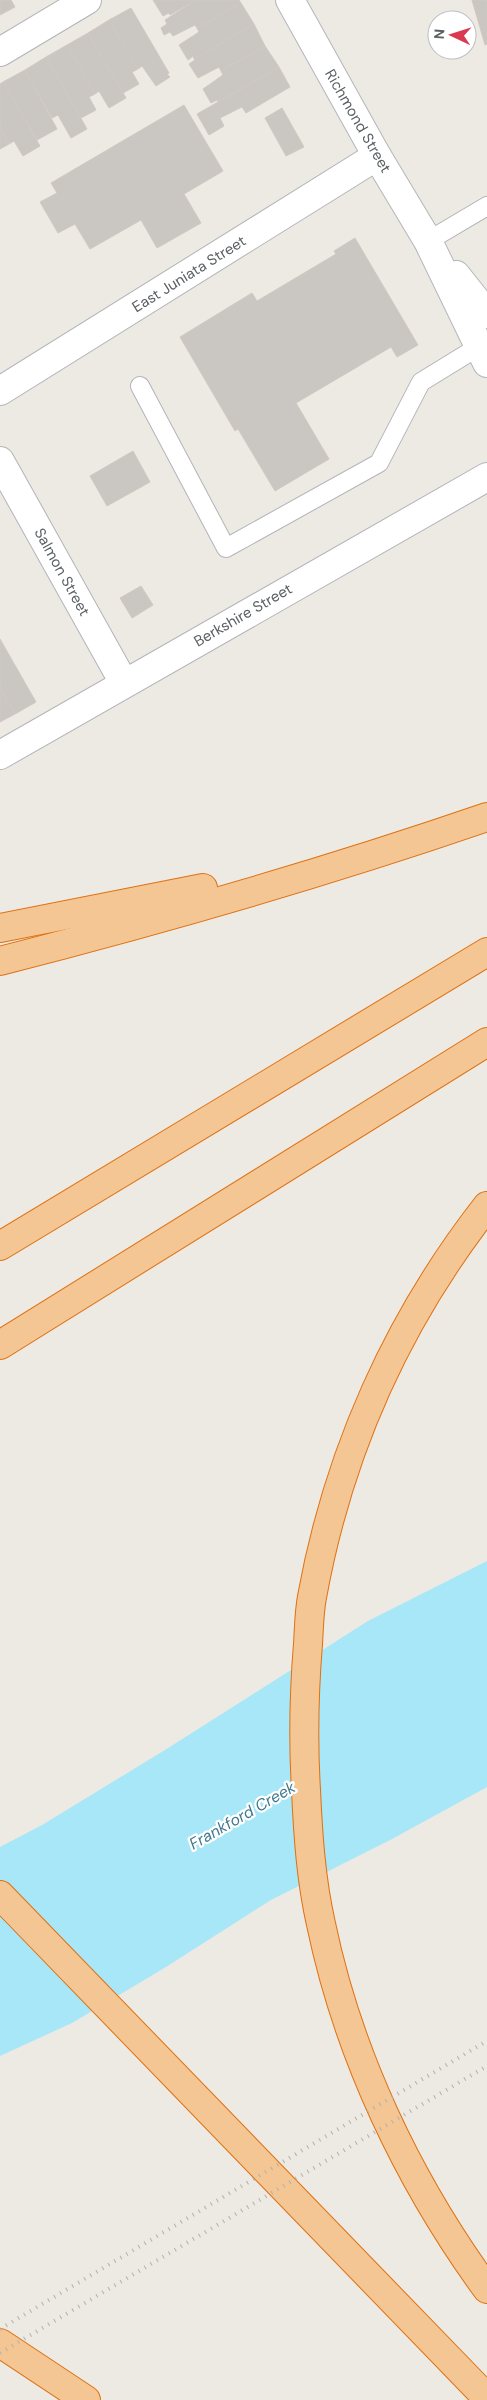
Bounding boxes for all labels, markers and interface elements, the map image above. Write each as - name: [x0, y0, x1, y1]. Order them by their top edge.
- north arrow: [427, 10, 477, 60]
- text: N: [430, 28, 448, 40]
- street label: Richmond Street: [320, 66, 396, 177]
- street label: East Juniata Street: [128, 231, 250, 317]
- street label: Salmon Street: [30, 524, 94, 620]
- street label: Berkshire Street: [190, 579, 296, 651]
- water label: Frankford Creek: [185, 1776, 300, 1854]

